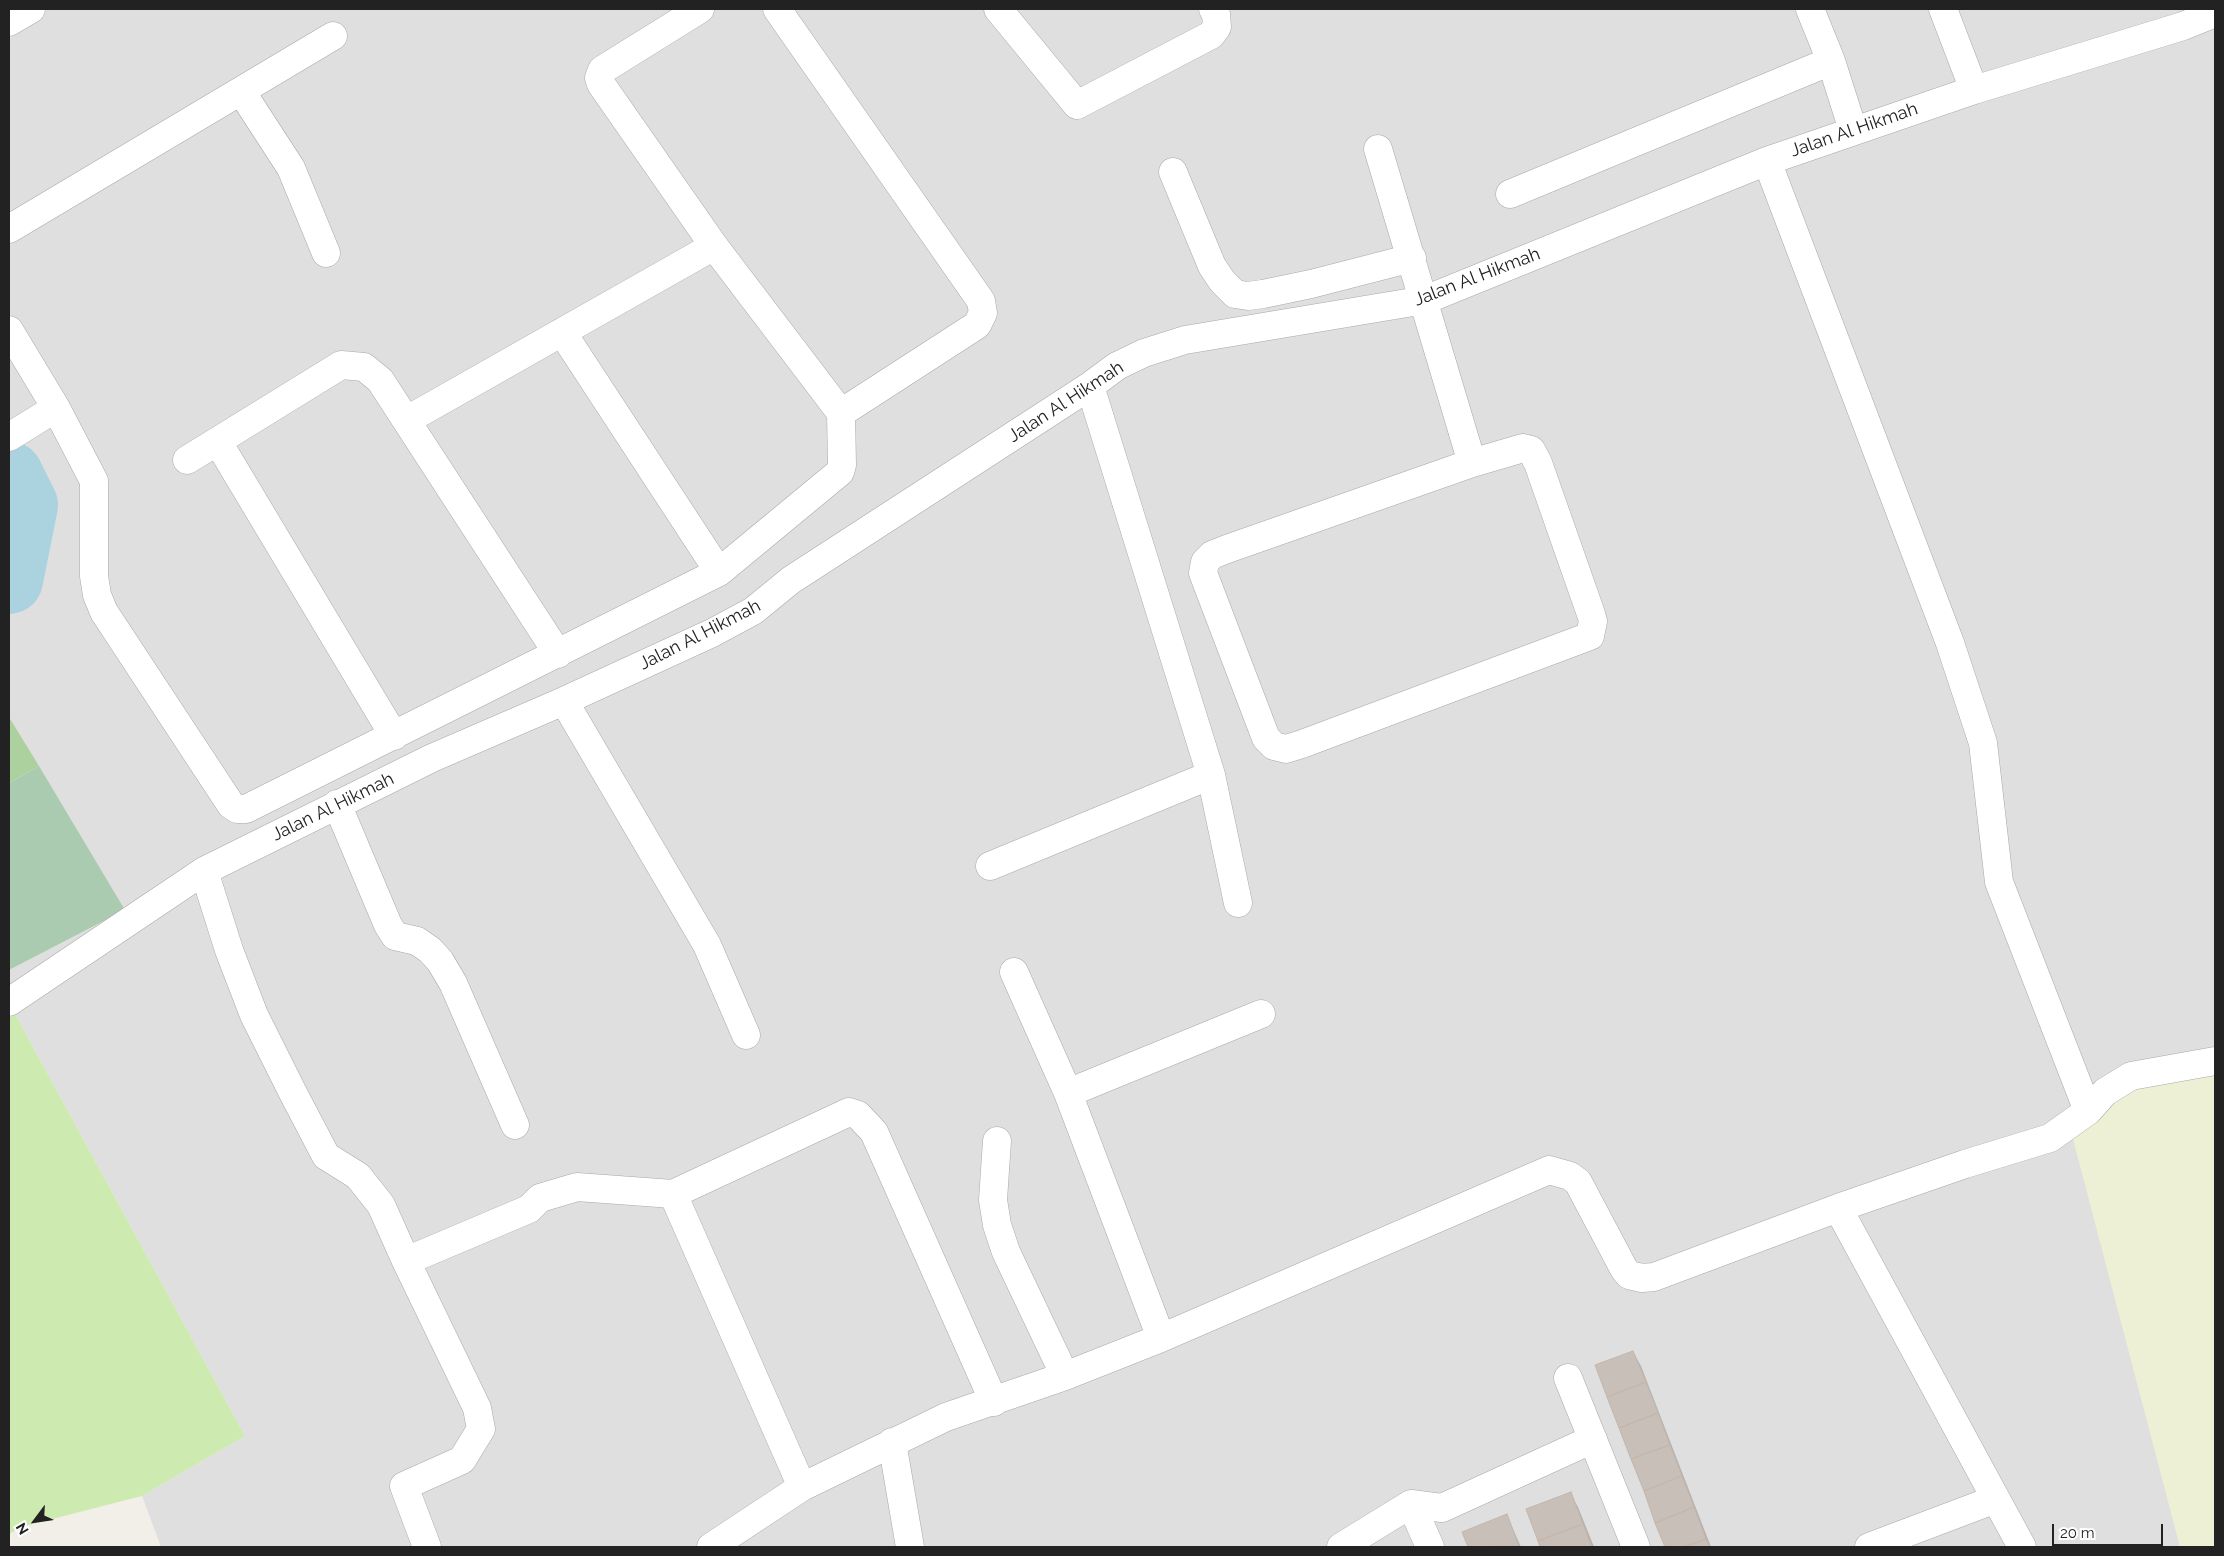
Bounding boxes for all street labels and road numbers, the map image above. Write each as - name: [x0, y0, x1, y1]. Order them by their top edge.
- street label: Jalan Al Hikmah: [1787, 98, 1921, 162]
- street label: Jalan Al Hikmah: [1411, 243, 1543, 311]
- street label: Jalan Al Hikmah: [1004, 357, 1128, 447]
- street label: Jalan Al Hikmah: [636, 595, 764, 675]
- street label: Jalan Al Hikmah: [268, 768, 398, 846]

